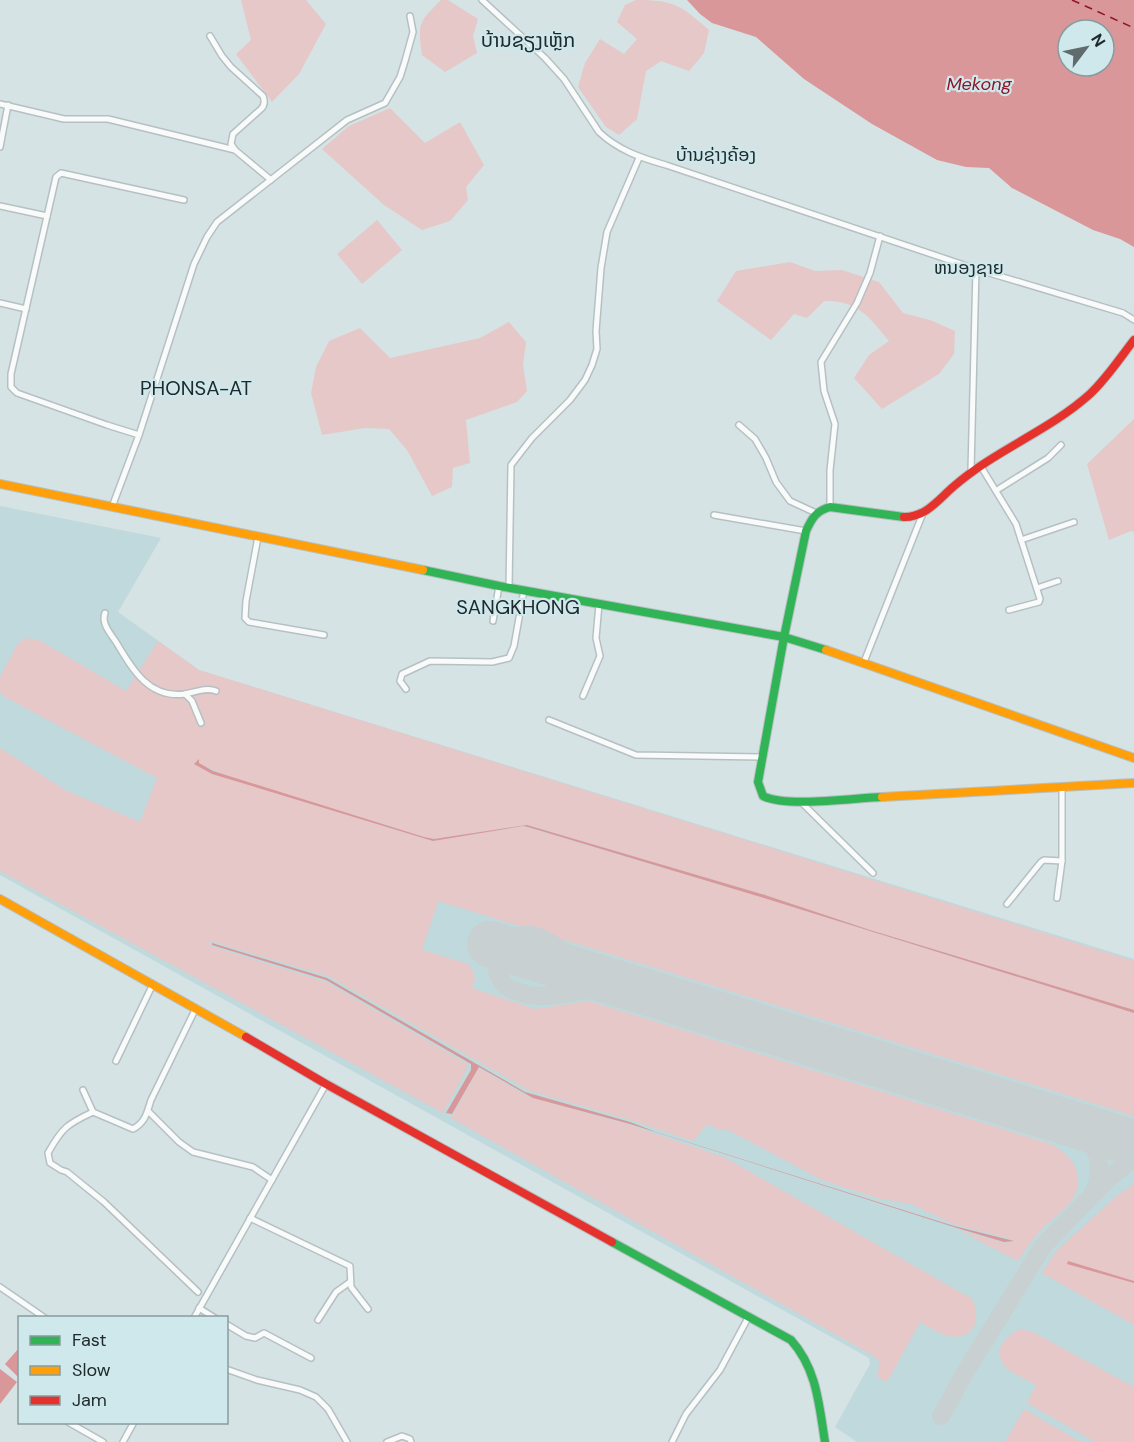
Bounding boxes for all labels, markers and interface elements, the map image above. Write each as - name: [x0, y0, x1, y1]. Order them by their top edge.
- north arrow: [1056, 18, 1116, 78]
- district label: ບ້ານຊຽງເຫຼັກ: [481, 27, 575, 53]
- text: N: [1086, 30, 1110, 51]
- water label: Mekong: [946, 72, 1013, 96]
- district label: ບ້ານຊ່າງຄ້ອງ: [676, 143, 756, 167]
- district label: ຫນອງຊາຍ: [934, 256, 1004, 280]
- district label: PHONSA-AT: [140, 375, 252, 401]
- district label: SANGKHONG: [456, 594, 580, 620]
- legend: [18, 1316, 228, 1424]
- text: Fast: [72, 1328, 107, 1352]
- text: Slow: [72, 1358, 111, 1382]
- text: Jam: [72, 1388, 107, 1412]

